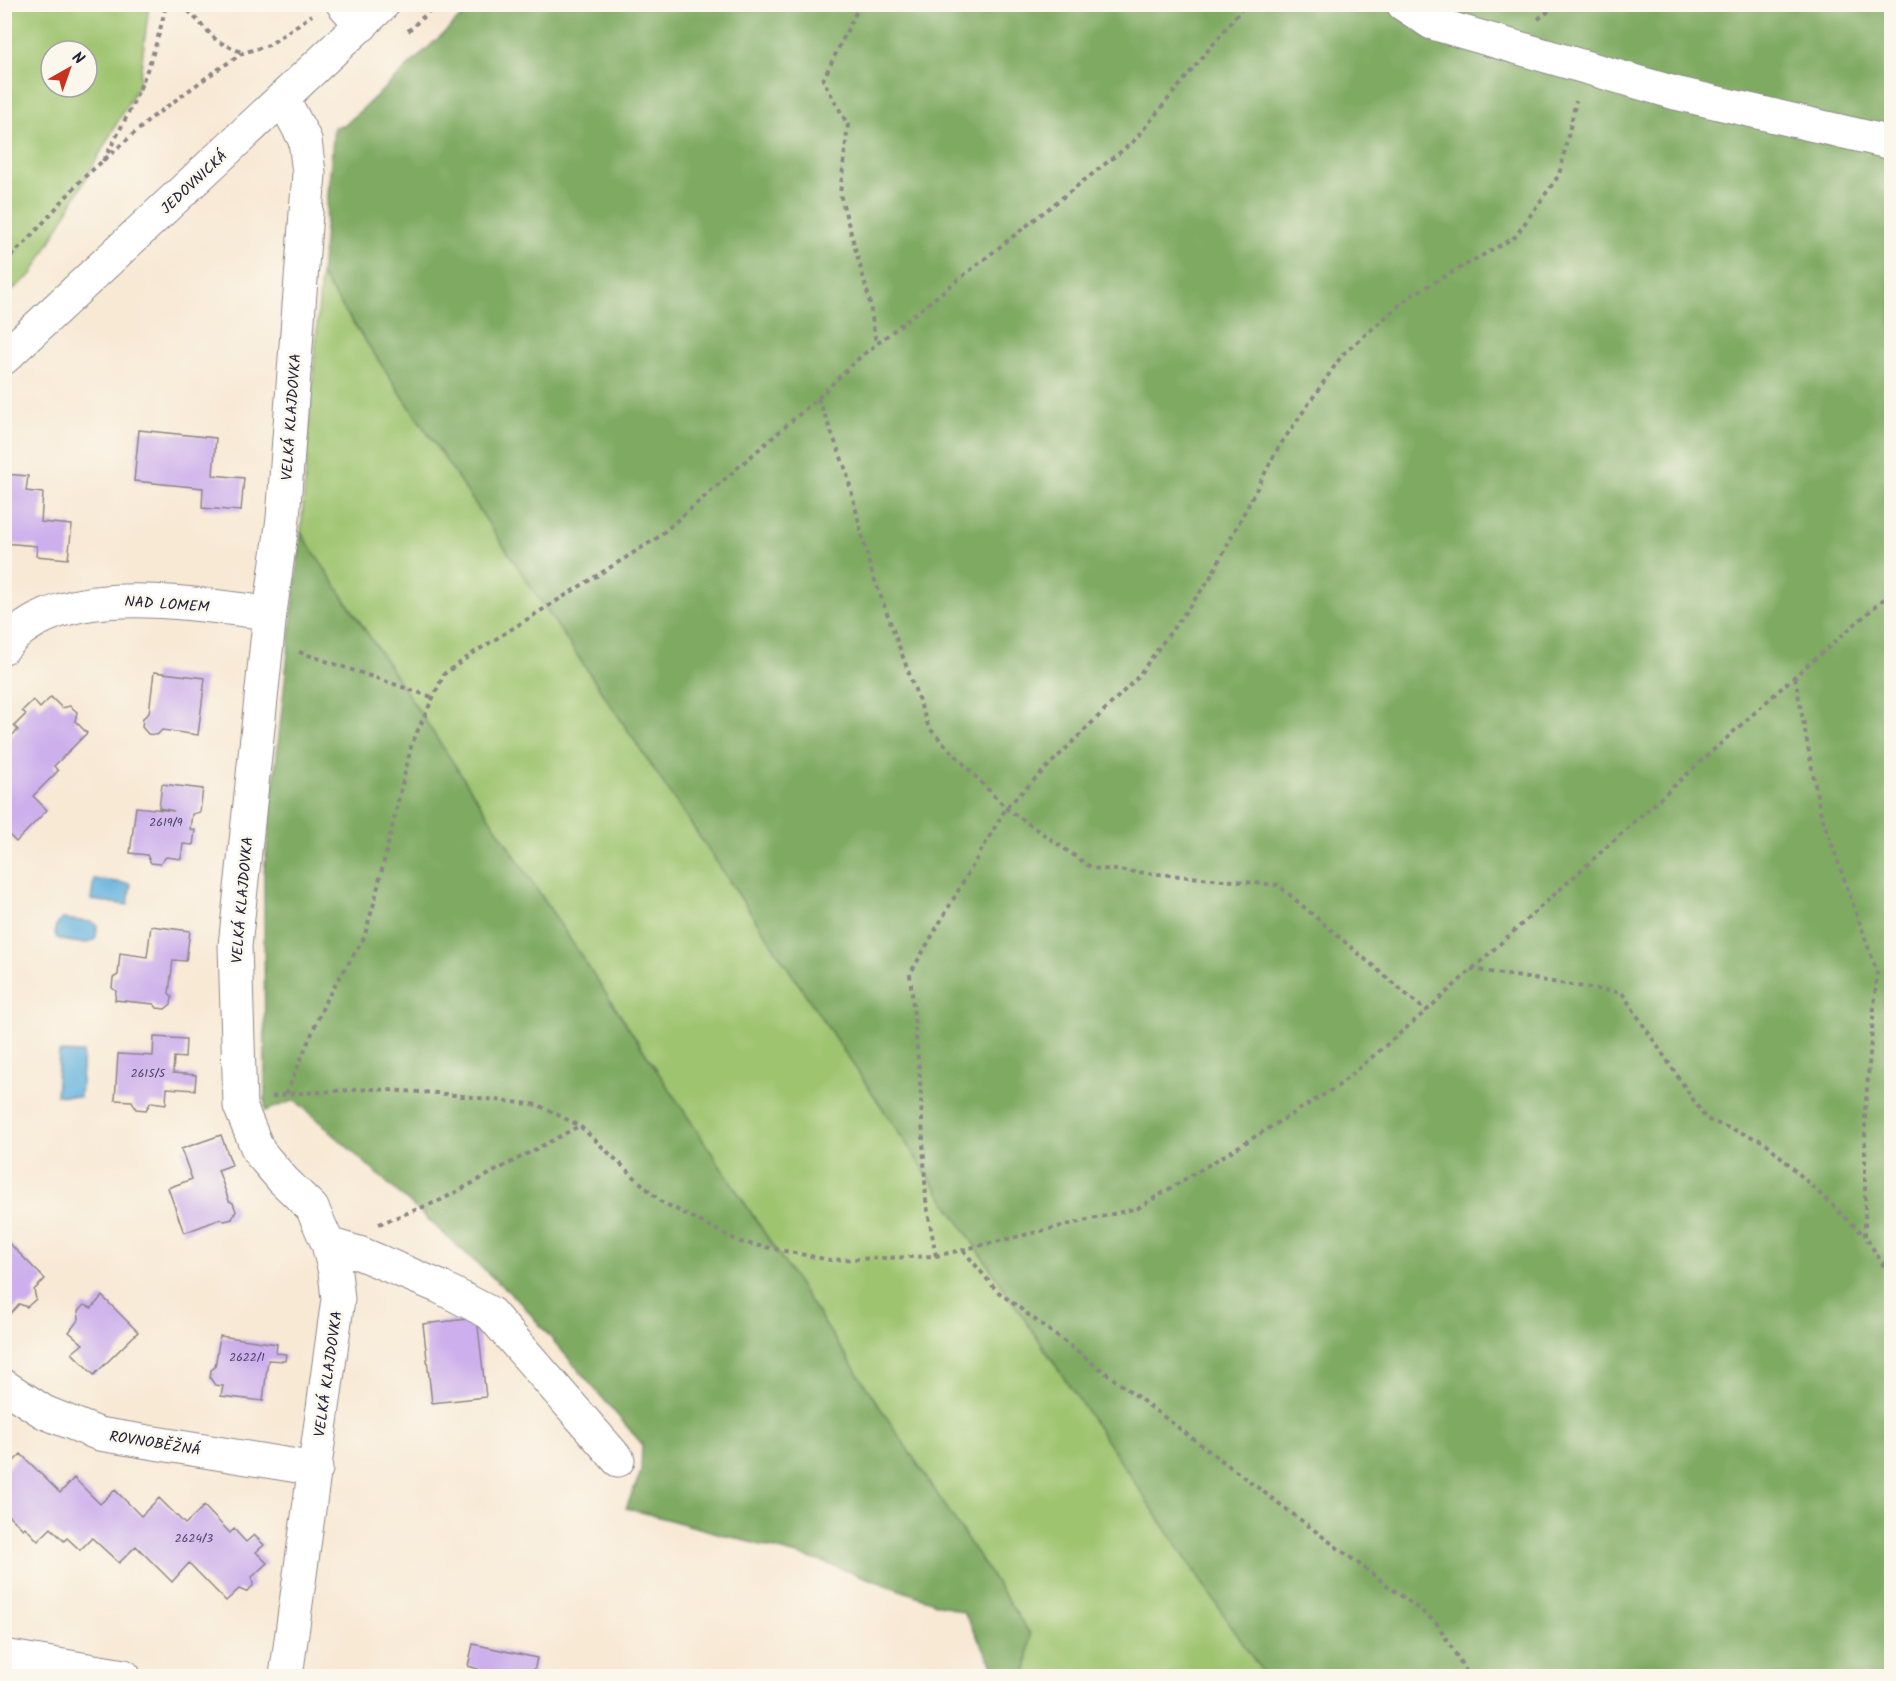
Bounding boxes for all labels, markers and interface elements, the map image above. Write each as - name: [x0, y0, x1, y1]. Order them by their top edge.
- north arrow: [39, 39, 99, 99]
- text: N: [66, 46, 90, 71]
- street label: JEDOVNICKÁ: [156, 145, 234, 220]
- street label: VELKÁ KLAJDOVKA: [276, 353, 308, 481]
- street label: NAD LOMEM: [124, 590, 210, 620]
- house number: 2619/9: [149, 813, 183, 832]
- street label: VELKÁ KLAJDOVKA: [226, 836, 260, 964]
- house number: 2615/5: [131, 1064, 167, 1083]
- street label: VELKÁ KLAJDOVKA: [308, 1310, 350, 1439]
- house number: 2622/1: [229, 1348, 265, 1367]
- street label: ROVNOBĚŽNÁ: [107, 1425, 202, 1463]
- house number: 2624/3: [175, 1529, 213, 1548]

